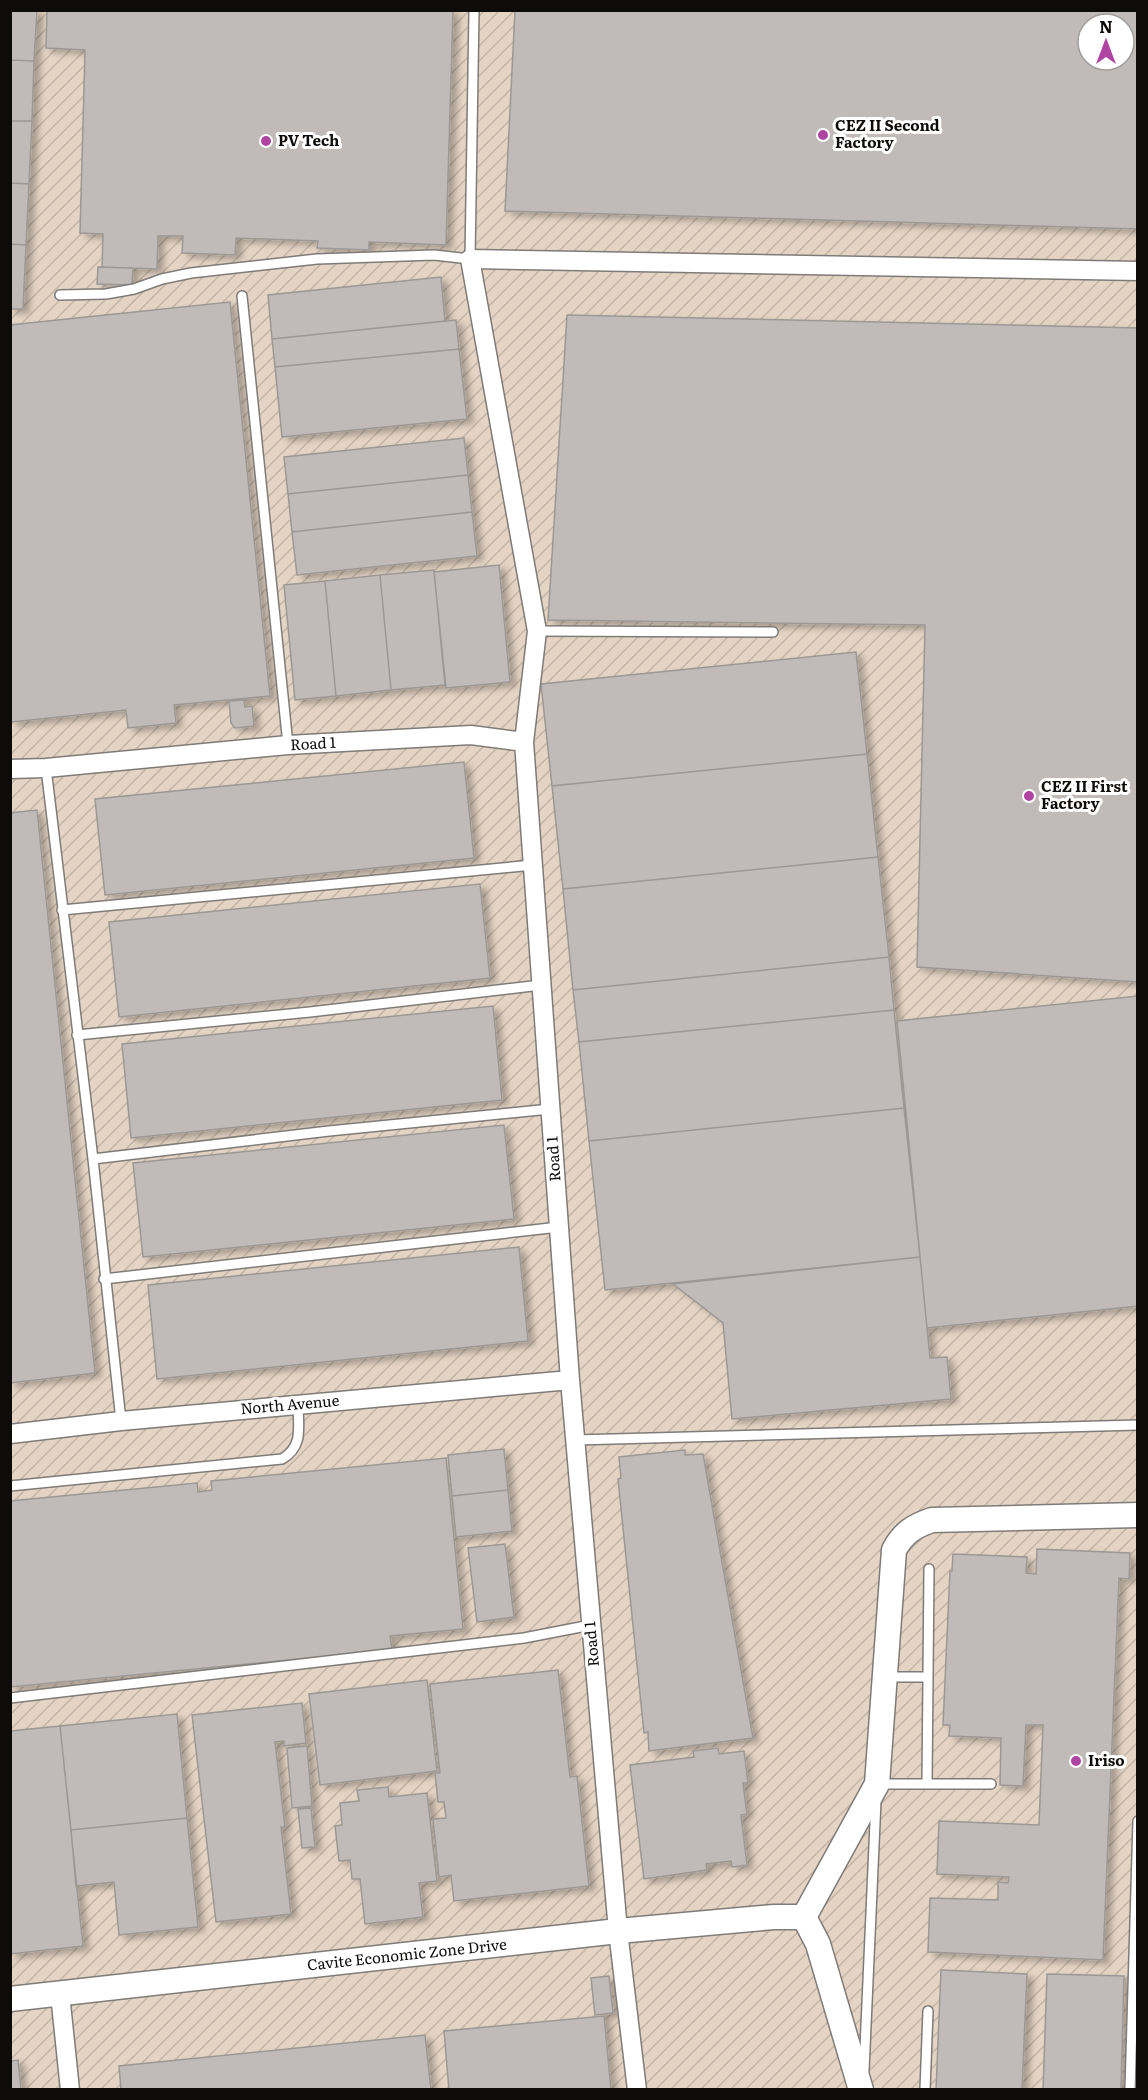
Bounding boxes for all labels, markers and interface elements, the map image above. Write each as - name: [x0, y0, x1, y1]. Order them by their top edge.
- north arrow: [1076, 12, 1136, 72]
- text: N: [1099, 14, 1113, 38]
- place label: CEZ II Second Factory: [835, 113, 940, 153]
- place label: PV Tech: [278, 128, 339, 151]
- marker: CEZ II Second Factory: [816, 128, 830, 142]
- marker: PV Tech: [259, 134, 273, 148]
- street label: Road 1: [290, 730, 336, 755]
- place label: CEZ II First Factory: [1041, 774, 1128, 814]
- marker: CEZ II First Factory: [1022, 789, 1036, 803]
- street label: Road 1: [539, 1136, 566, 1183]
- street label: North Avenue: [239, 1388, 340, 1419]
- street label: Road 1: [577, 1620, 604, 1668]
- place label: Iriso: [1088, 1748, 1125, 1771]
- marker: Iriso: [1069, 1754, 1083, 1768]
- street label: Cavite Economic Zone Drive: [306, 1932, 508, 1975]

